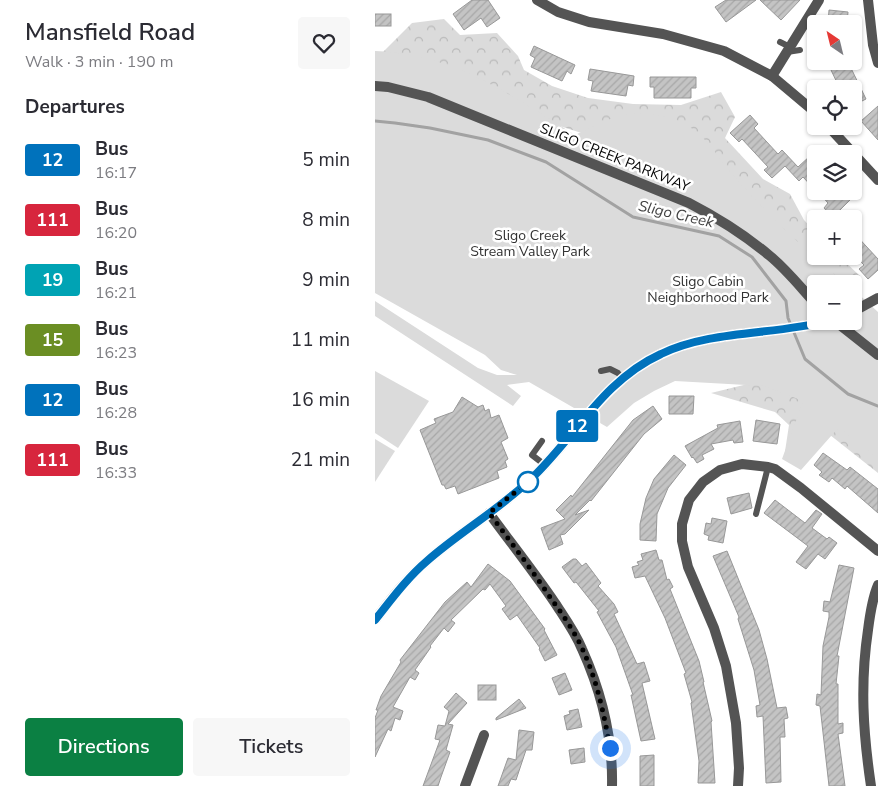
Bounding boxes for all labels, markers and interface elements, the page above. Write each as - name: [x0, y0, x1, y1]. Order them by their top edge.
- north arrow: [807, 15, 863, 70]
- map controls: [807, 15, 862, 330]
- text: Mansfield Road: [25, 16, 195, 48]
- button: heart: [298, 17, 350, 69]
- text: Walk · 3 min · 190 m: [25, 51, 173, 73]
- button: locate: [807, 80, 862, 135]
- text: Departures: [25, 94, 125, 120]
- street label: SLIGO CREEK PARKWAY: [537, 119, 693, 196]
- text: Bus: [95, 136, 128, 162]
- button: layers: [807, 145, 862, 200]
- text: 5 min: [302, 147, 350, 173]
- text: 12: [42, 148, 63, 172]
- text: 16:17: [95, 162, 137, 184]
- text: Bus: [95, 196, 128, 222]
- water label: Sligo Creek: [636, 196, 716, 233]
- text: 8 min: [302, 207, 350, 233]
- text: 111: [36, 208, 69, 232]
- button: +: [807, 210, 862, 265]
- text: 16:20: [95, 222, 137, 244]
- park label: Sligo Creek Stream Valley Park: [470, 226, 591, 261]
- text: Bus: [95, 256, 128, 282]
- text: 9 min: [302, 267, 350, 293]
- text: 19: [42, 268, 63, 292]
- park label: Sligo Cabin Neighborhood Park: [647, 272, 770, 307]
- button: −: [807, 275, 862, 330]
- text: 16:21: [95, 282, 137, 304]
- text: Bus: [95, 316, 128, 342]
- text: 11 min: [291, 327, 350, 353]
- text: 15: [42, 328, 63, 352]
- text: 16:23: [95, 342, 137, 364]
- text: Bus: [95, 376, 128, 402]
- text: 16 min: [291, 387, 350, 413]
- text: 12: [42, 388, 63, 412]
- text: 16:28: [95, 402, 137, 424]
- line badge: 12: [555, 410, 599, 442]
- text: 12: [566, 414, 588, 438]
- text: Bus: [95, 436, 128, 462]
- text: 21 min: [291, 447, 350, 473]
- text: 111: [36, 448, 69, 472]
- text: 16:33: [95, 462, 137, 484]
- unlabelled marker: [517, 471, 539, 493]
- button: Directions: [25, 718, 183, 776]
- button: Tickets: [193, 718, 350, 776]
- your location: [598, 736, 623, 761]

